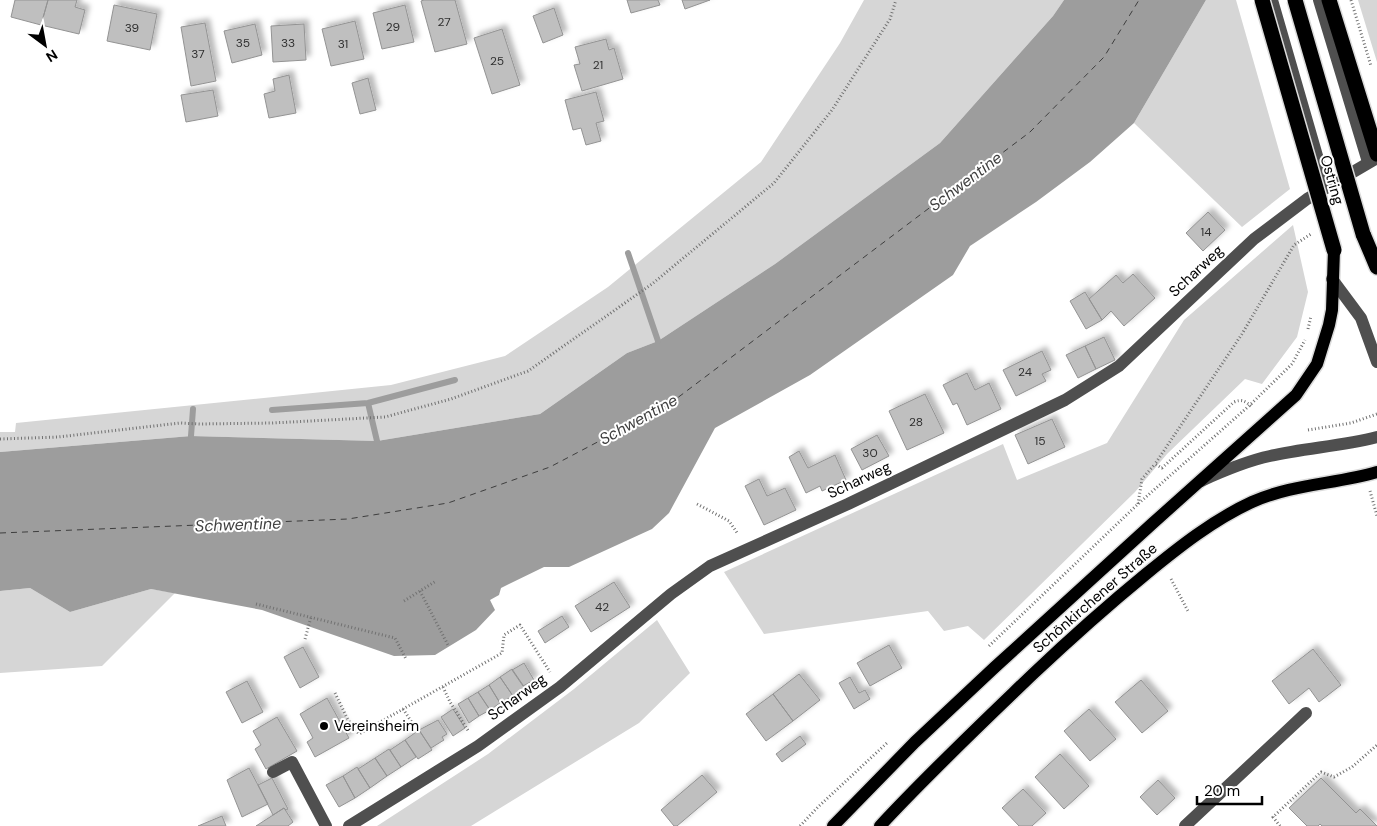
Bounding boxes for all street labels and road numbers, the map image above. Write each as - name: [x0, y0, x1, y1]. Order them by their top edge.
- street label: Ostring: [1315, 153, 1349, 207]
- street label: Scharweg: [1164, 241, 1228, 301]
- street label: Scharweg: [824, 457, 894, 503]
- street label: Schönkirchener Straße: [1029, 538, 1161, 658]
- street label: Scharweg: [484, 669, 550, 725]

